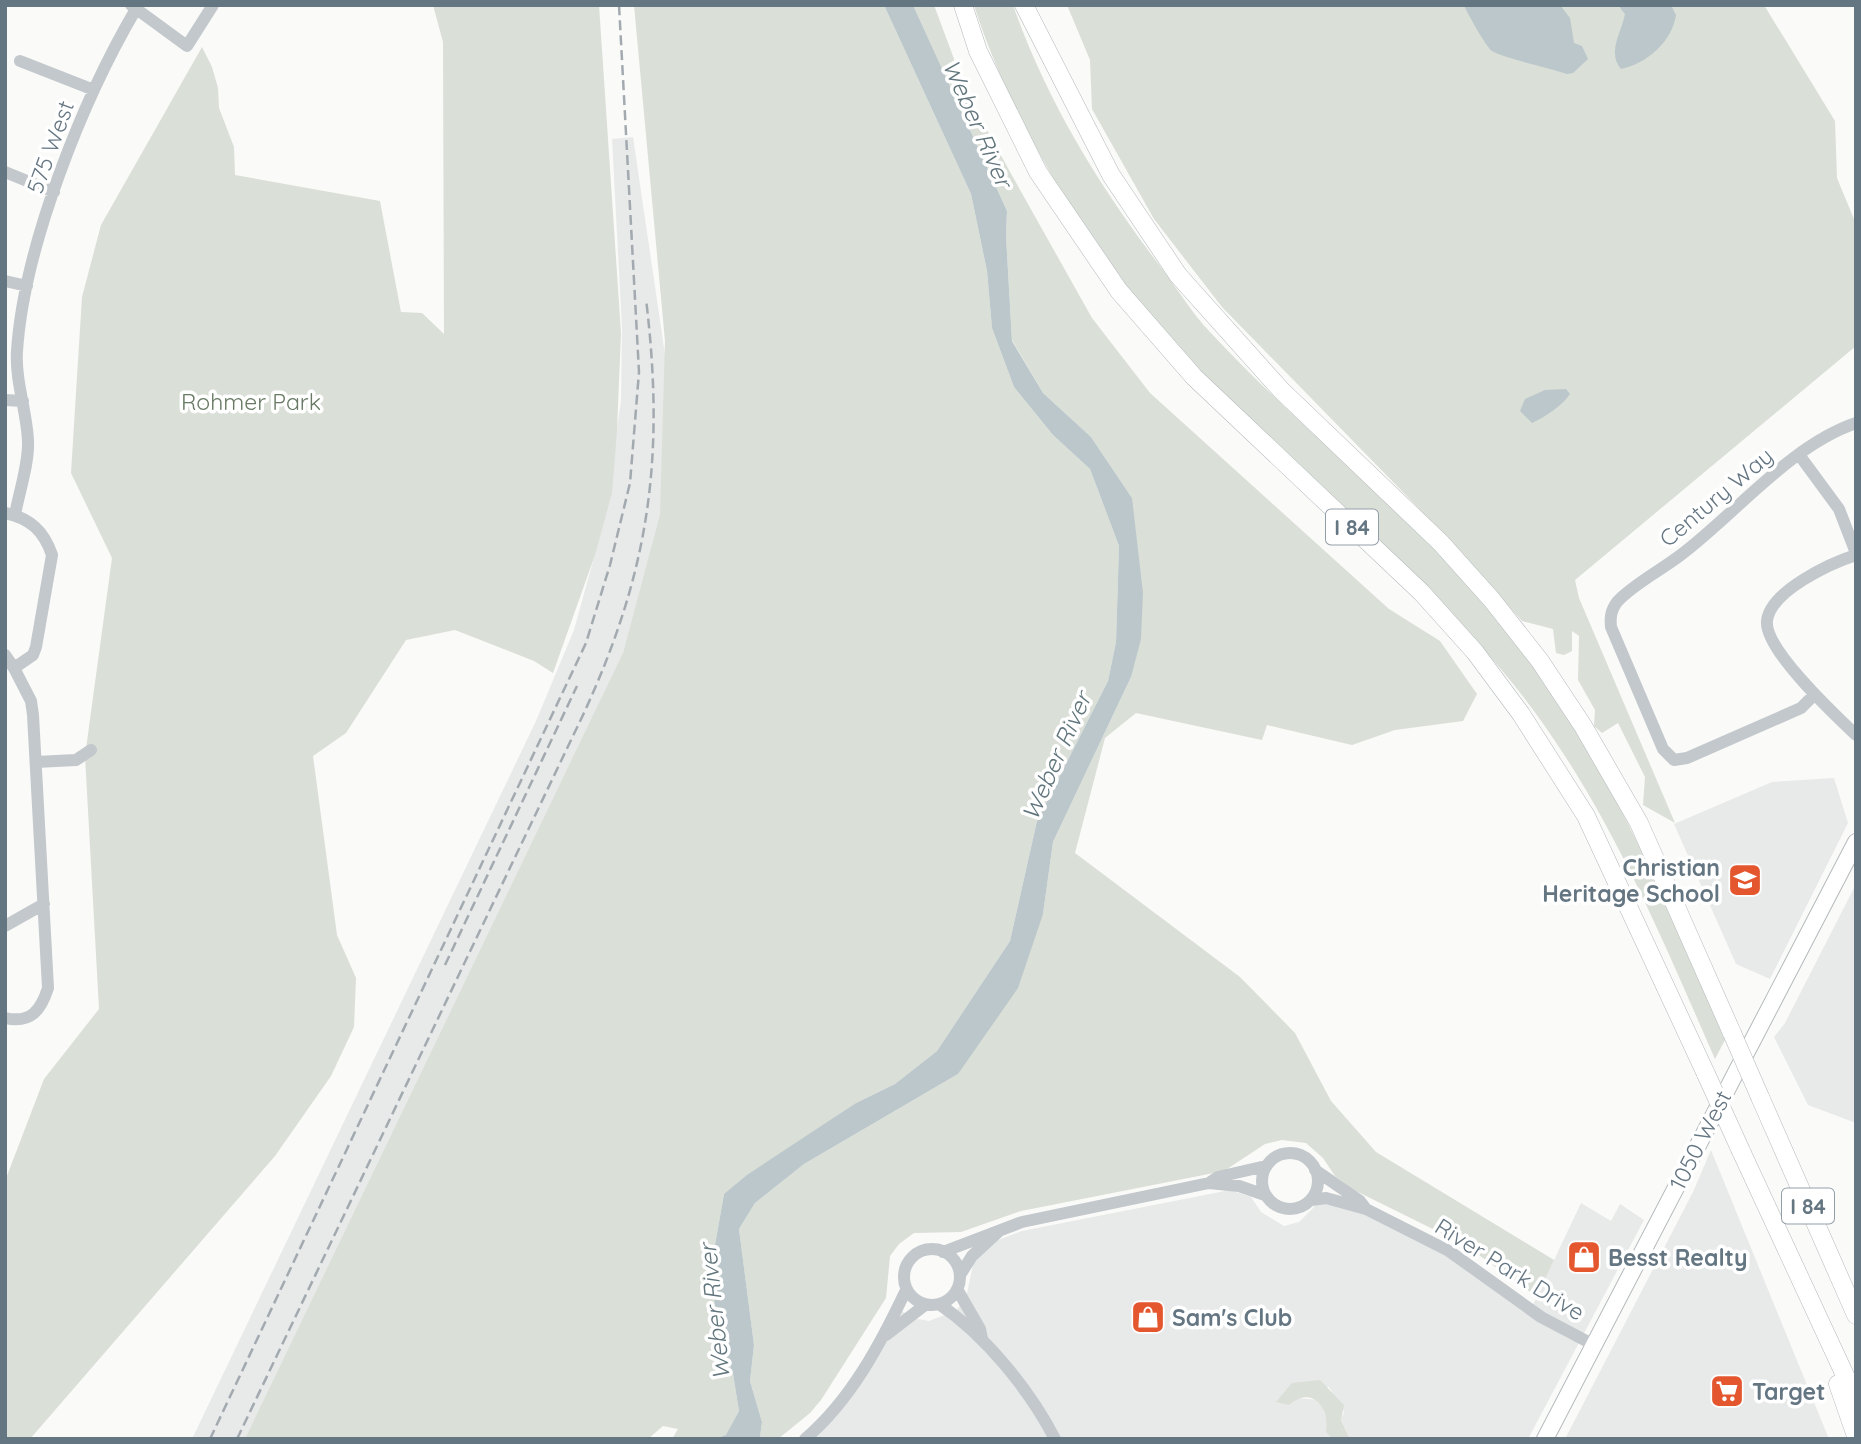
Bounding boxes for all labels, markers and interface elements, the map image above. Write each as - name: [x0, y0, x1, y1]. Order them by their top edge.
- water label: Weber River: [936, 54, 1021, 194]
- street label: 575 West: [20, 96, 80, 197]
- park label: Rohmer Park: [181, 387, 321, 416]
- street label: Century Way: [1653, 441, 1779, 553]
- road number: I 84: [1326, 510, 1378, 544]
- water label: Weber River: [1014, 685, 1099, 825]
- place label: Christian Heritage School: [1542, 853, 1720, 908]
- school or university icon: Christian Heritage School: [1726, 861, 1764, 899]
- street label: 1050 West: [1663, 1085, 1738, 1195]
- road number: I 84: [1782, 1188, 1834, 1224]
- street label: River Park Drive: [1430, 1211, 1590, 1327]
- shop icon: Besst Realty: [1565, 1238, 1603, 1276]
- water label: Weber River: [692, 1240, 736, 1382]
- place label: Besst Realty: [1608, 1243, 1747, 1272]
- shop icon: Sam's Club: [1129, 1298, 1167, 1336]
- place label: Sam's Club: [1172, 1303, 1292, 1332]
- supermarket icon: Target: [1708, 1372, 1746, 1410]
- place label: Target: [1752, 1377, 1825, 1406]

